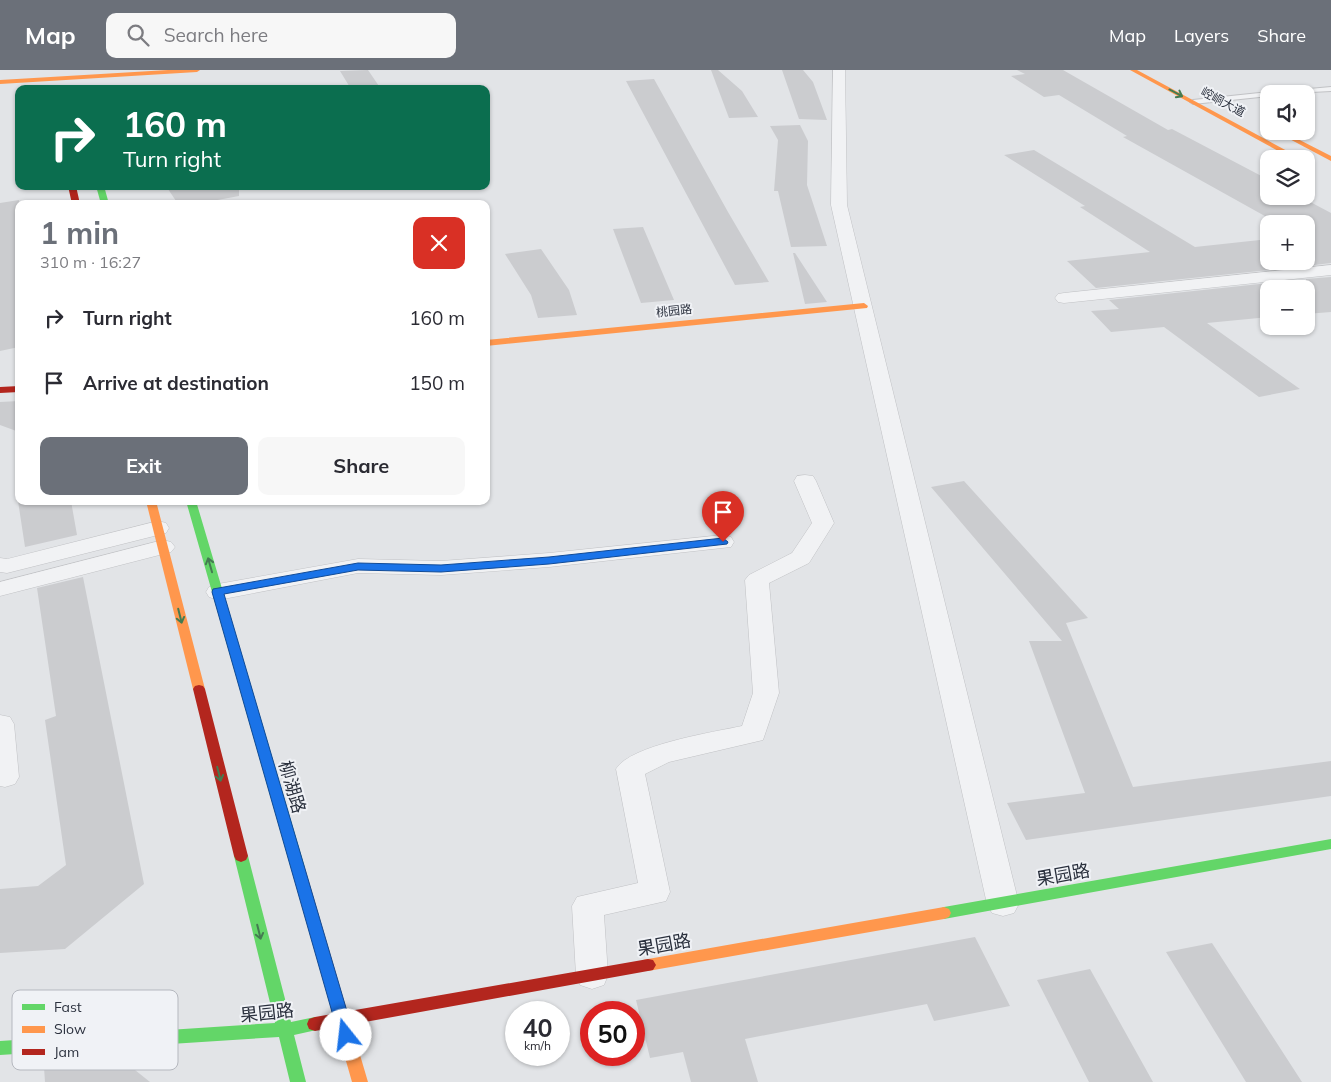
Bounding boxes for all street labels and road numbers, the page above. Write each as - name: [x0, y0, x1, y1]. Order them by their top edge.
- street label: 崆峒大道: [1199, 84, 1248, 119]
- street label: 桃园路: [655, 301, 693, 320]
- street label: 柳湖路: [274, 758, 311, 816]
- street label: 果园路: [1034, 858, 1091, 891]
- street label: 果园路: [635, 928, 692, 961]
- street label: 果园路: [239, 998, 295, 1027]

